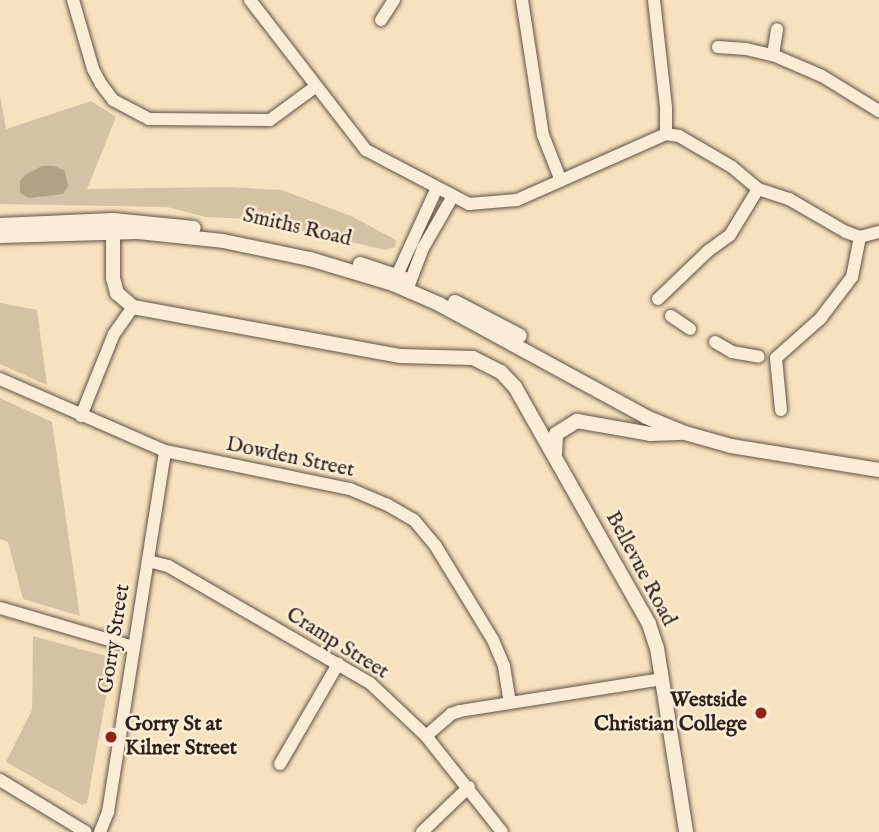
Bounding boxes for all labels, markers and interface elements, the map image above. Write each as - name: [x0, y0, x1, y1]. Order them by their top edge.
- street label: Smiths Road: [240, 203, 354, 253]
- street label: Dowden Street: [224, 432, 356, 484]
- street label: Bellevue Road: [599, 507, 681, 631]
- street label: Gorry Street: [94, 582, 136, 696]
- street label: Cramp Street: [281, 603, 393, 685]
- place label: Westside Christian College: [594, 688, 747, 738]
- marker: Westside Christian College: [753, 705, 769, 721]
- place label: Gorry St at Kilner Street: [125, 712, 237, 762]
- marker: Gorry St at Kilner Street: [103, 729, 119, 745]

